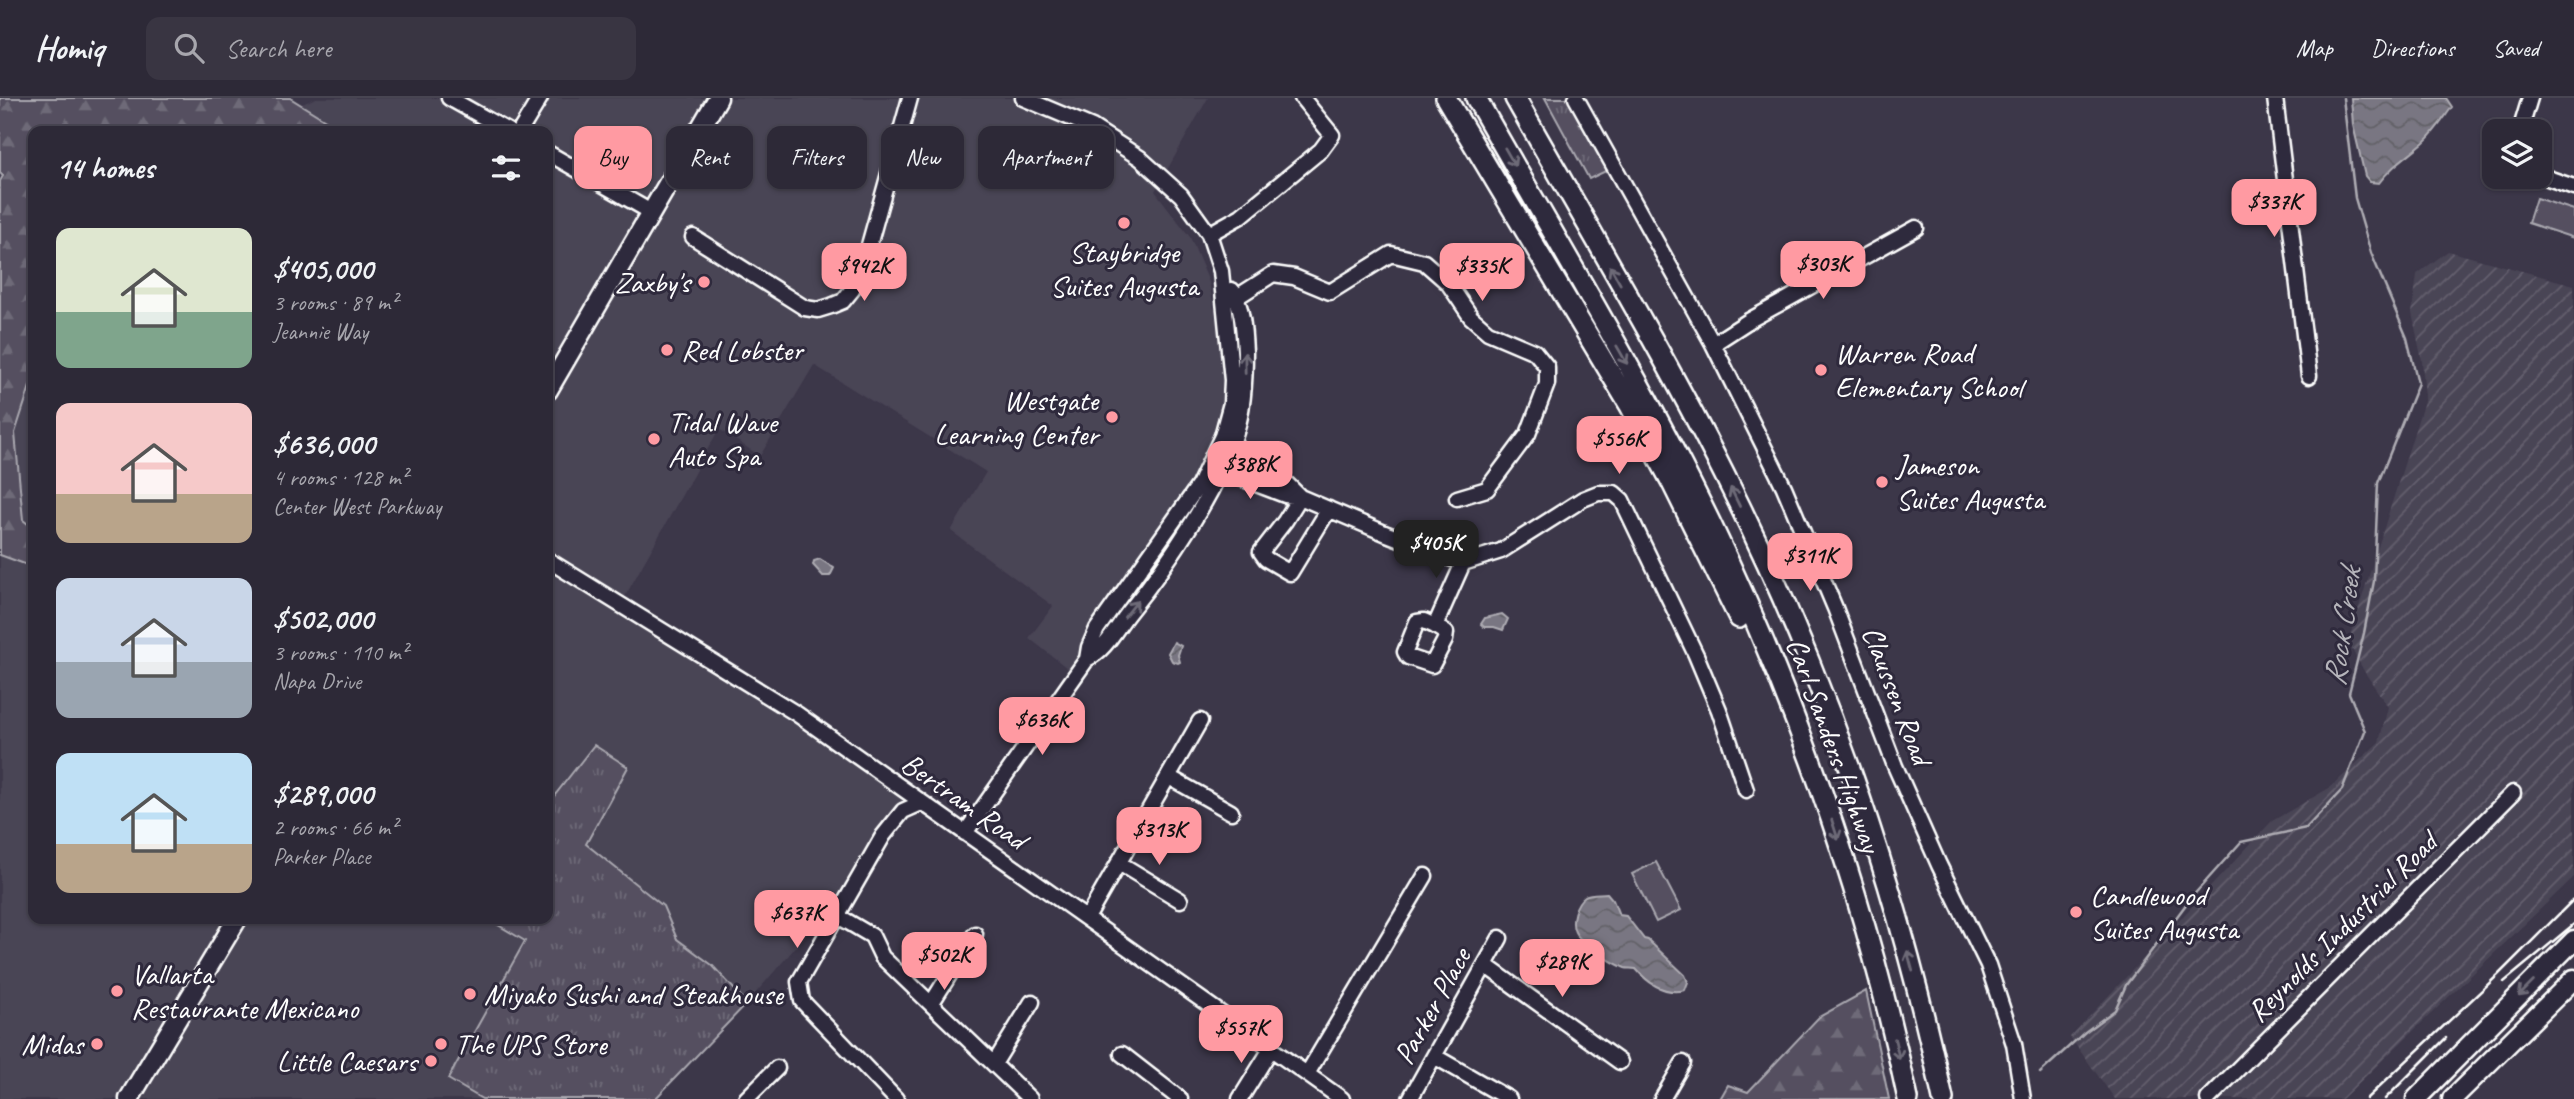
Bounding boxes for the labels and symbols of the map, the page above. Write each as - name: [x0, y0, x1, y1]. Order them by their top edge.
- one-way arrow: [1503, 147, 1517, 167]
- pin: $337K: [2225, 180, 2323, 239]
- marker: Staybridge Suites Augusta: [1116, 215, 1132, 231]
- place label: Staybridge Suites Augusta: [1050, 233, 1201, 305]
- pin: $303K: [1774, 242, 1872, 301]
- pin: $942K: [815, 244, 913, 303]
- pin: $335K: [1433, 244, 1531, 303]
- place label: Zaxby's: [615, 263, 693, 301]
- one-way arrow: [1608, 266, 1622, 286]
- marker: Zaxby's: [696, 274, 712, 290]
- place label: Red Lobster: [681, 331, 805, 369]
- place label: Warren Road Elementary School: [1835, 334, 2027, 406]
- marker: Red Lobster: [659, 342, 675, 358]
- one-way arrow: [1615, 345, 1629, 365]
- one-way arrow: [1238, 351, 1252, 374]
- marker: Warren Road Elementary School: [1813, 362, 1829, 378]
- place label: Westgate Learning Center: [934, 381, 1101, 453]
- place label: Tidal Wave Auto Spa: [668, 403, 779, 475]
- marker: Westgate Learning Center: [1104, 409, 1120, 425]
- pin: $556K: [1570, 416, 1668, 476]
- marker: Tidal Wave Auto Spa: [646, 431, 662, 447]
- pin: $388K: [1201, 442, 1299, 501]
- place label: Jameson Suites Augusta: [1894, 446, 2047, 518]
- marker: Jameson Suites Augusta: [1874, 474, 1890, 490]
- one-way arrow: [1728, 487, 1742, 508]
- pin: $405K: [1387, 520, 1485, 580]
- pin: $311K: [1761, 533, 1859, 593]
- water label: Rock Creek: [2313, 560, 2371, 688]
- one-way arrow: [1124, 600, 1139, 618]
- street label: Claussen Road: [1853, 621, 1942, 773]
- street label: Carl Sanders Highway: [1778, 633, 1891, 860]
- pin: $636K: [993, 698, 1091, 757]
- street label: Bertram Road: [894, 744, 1037, 860]
- pin: $313K: [1110, 808, 1208, 867]
- one-way arrow: [1830, 819, 1842, 841]
- street label: Reynolds Industrial Road: [2239, 821, 2448, 1030]
- place label: Candlewood Suites Augusta: [2090, 876, 2241, 948]
- pin: $637K: [748, 890, 846, 950]
- marker: Candlewood Suites Augusta: [2068, 904, 2084, 920]
- pin: $502K: [895, 932, 993, 992]
- street label: Parker Place: [1385, 939, 1481, 1071]
- pin: $289K: [1513, 940, 1611, 999]
- one-way arrow: [1903, 950, 1916, 973]
- place label: Vallarta Restaurante Mexicano: [131, 955, 360, 1027]
- place label: Miyako Sushi and Steakhouse: [484, 975, 785, 1013]
- one-way arrow: [2518, 980, 2535, 997]
- marker: Vallarta Restaurante Mexicano: [109, 983, 125, 999]
- marker: Miyako Sushi and Steakhouse: [462, 986, 478, 1002]
- pin: $557K: [1192, 1006, 1290, 1065]
- place label: Midas: [21, 1025, 86, 1063]
- place label: The UPS Store: [455, 1025, 609, 1063]
- marker: Midas: [89, 1036, 105, 1052]
- marker: The UPS Store: [433, 1036, 449, 1052]
- one-way arrow: [1891, 1037, 1904, 1060]
- place label: Little Caesars: [277, 1042, 420, 1080]
- marker: Little Caesars: [423, 1053, 439, 1069]

